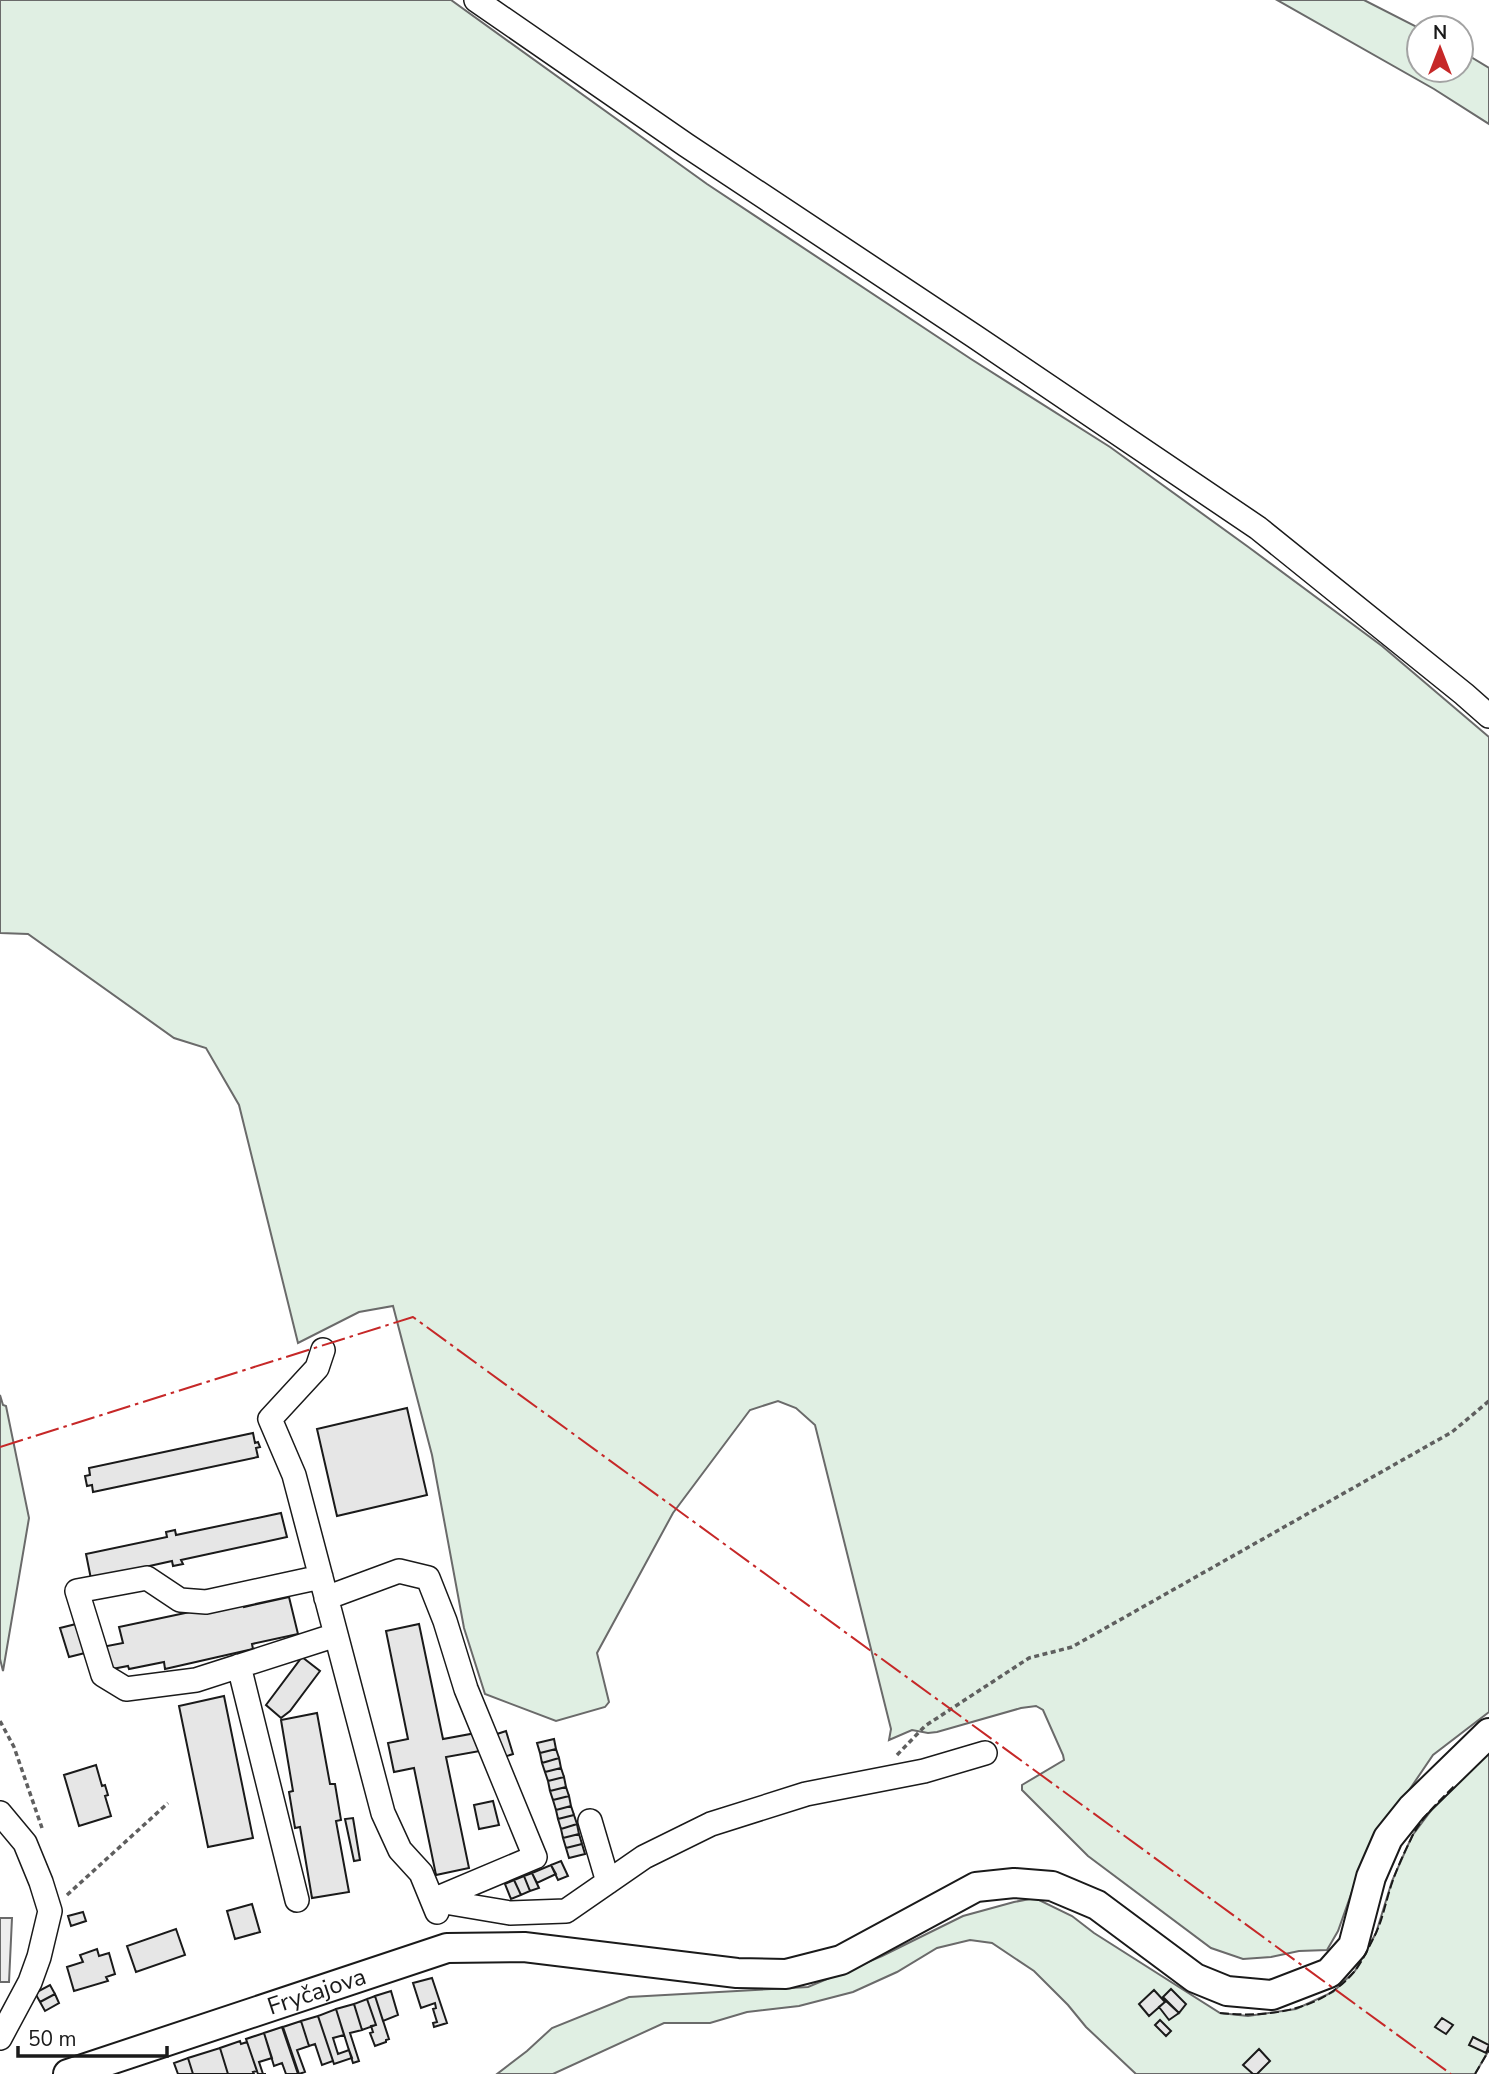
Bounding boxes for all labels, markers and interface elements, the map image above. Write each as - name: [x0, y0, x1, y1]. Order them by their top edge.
- north arrow: [1405, 14, 1475, 84]
- text: N: [1433, 20, 1447, 46]
- street label: Fryčajova: [263, 1960, 370, 2023]
- scale bar: [18, 2014, 166, 2058]
- text: 50 m: [28, 2025, 77, 2053]

